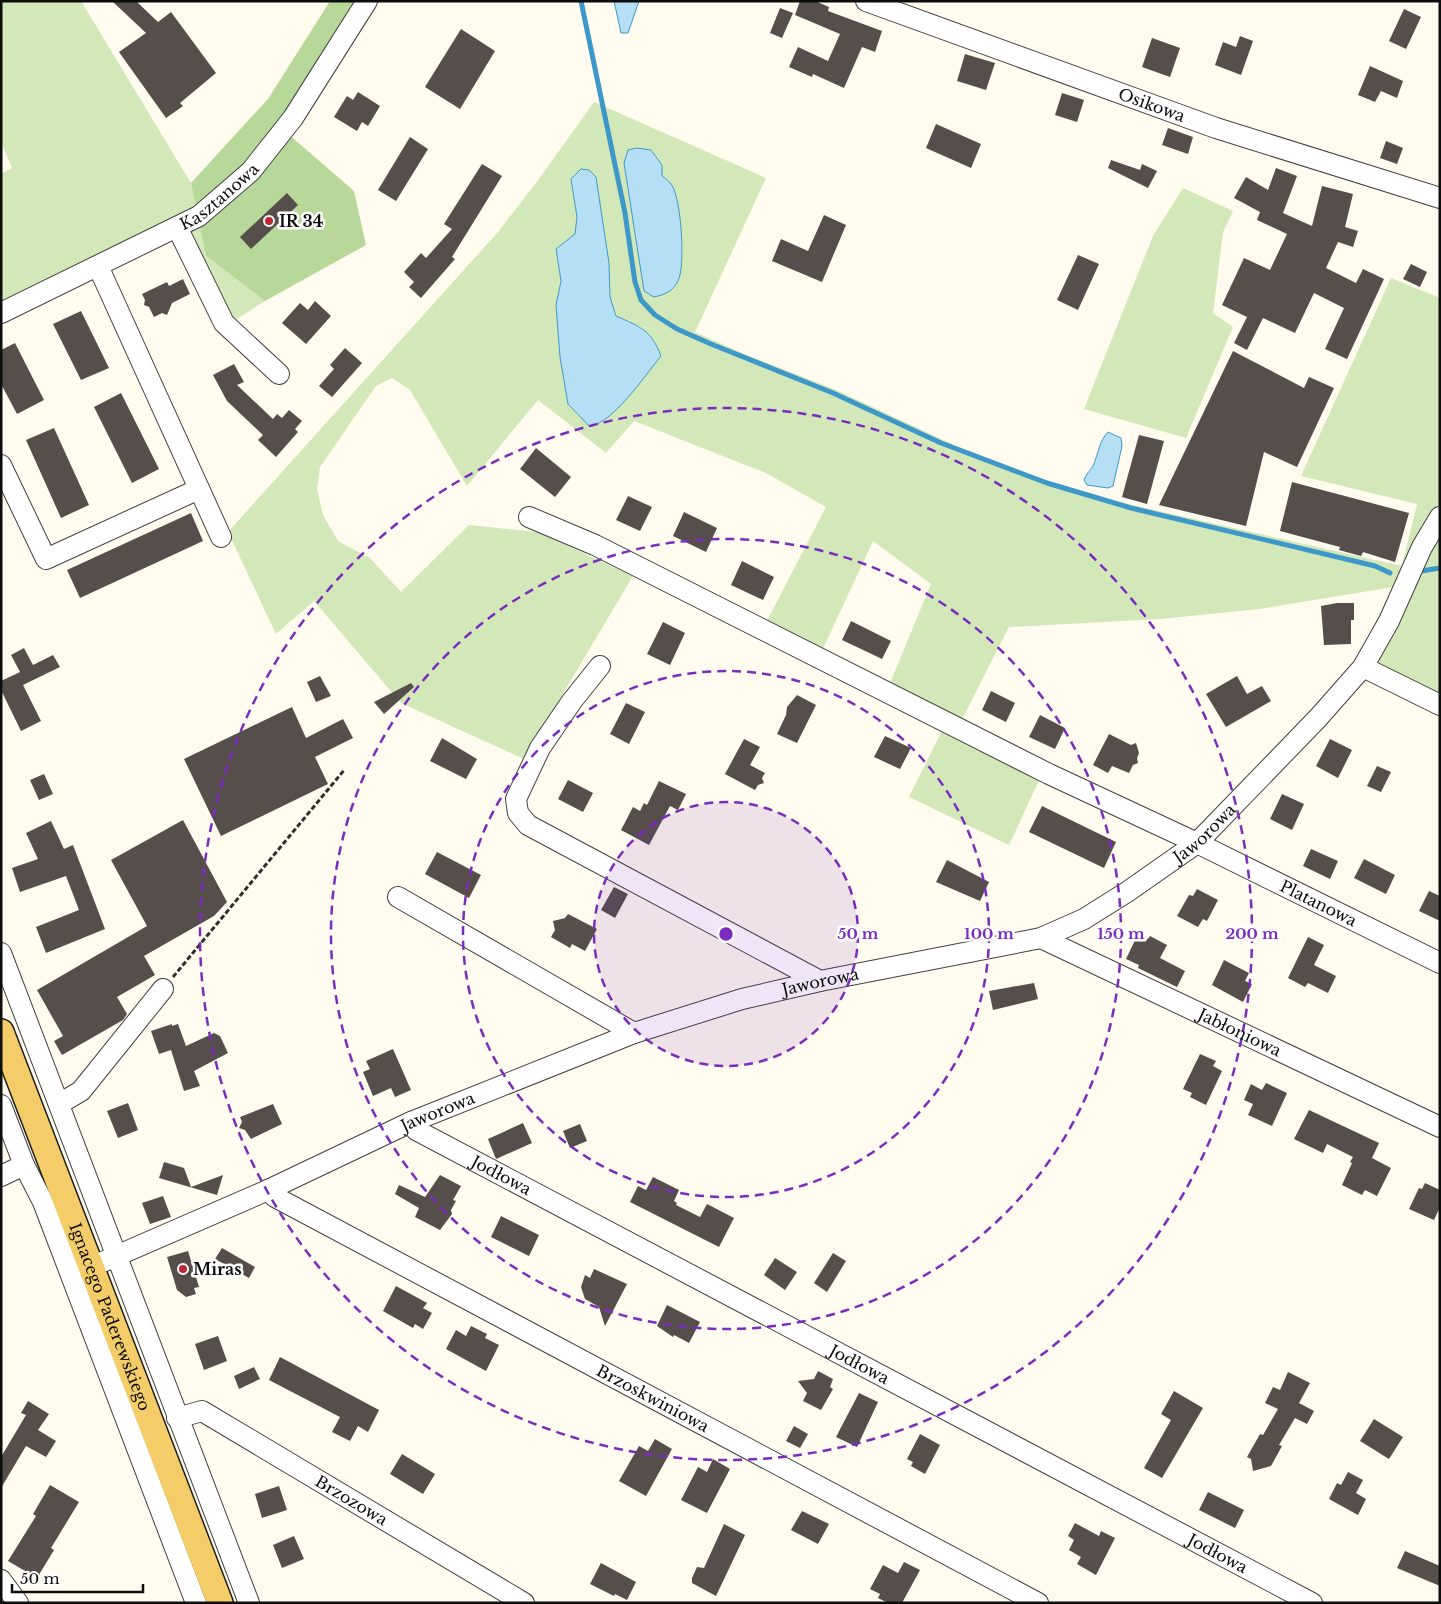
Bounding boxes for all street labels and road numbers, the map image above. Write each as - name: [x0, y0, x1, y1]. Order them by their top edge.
- street label: Osikowa: [1116, 83, 1188, 126]
- street label: Kasztanowa: [176, 159, 263, 234]
- street label: Jaworowa: [1167, 799, 1240, 868]
- street label: Platanowa: [1277, 876, 1361, 931]
- street label: Jaworowa: [778, 964, 861, 1000]
- street label: Jabłoniowa: [1193, 1003, 1285, 1061]
- street label: Jaworowa: [395, 1088, 478, 1136]
- street label: Jodłowa: [466, 1150, 535, 1199]
- street label: Ignacego Paderewskiego: [65, 1220, 155, 1413]
- street label: Jodłowa: [824, 1339, 893, 1388]
- street label: Brzoskwiniowa: [593, 1360, 713, 1436]
- street label: Brzozowa: [312, 1471, 391, 1529]
- street label: Jodłowa: [1183, 1528, 1251, 1577]

